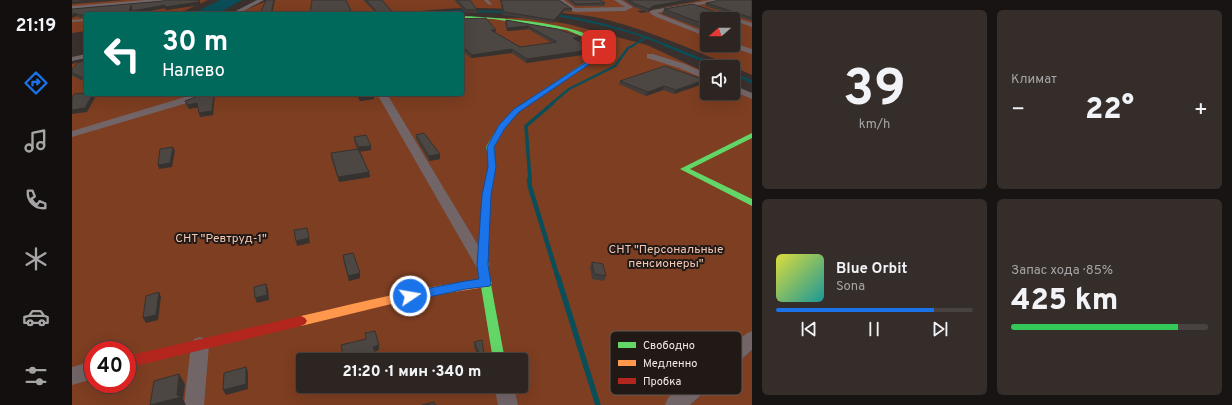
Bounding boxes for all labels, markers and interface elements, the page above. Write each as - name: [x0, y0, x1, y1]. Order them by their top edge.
- north arrow: [700, 12, 740, 52]
- map controls: [700, 12, 740, 100]
- text: 21:19: [16, 15, 56, 38]
- text: 30 m: [162, 25, 228, 61]
- icon: left: [96, 28, 148, 80]
- pin: [582, 30, 616, 64]
- icon: arrive: [588, 36, 610, 58]
- text: 39: [843, 58, 906, 124]
- text: Налево: [162, 60, 225, 83]
- button: sound: [700, 60, 740, 100]
- icon: directions: [22, 69, 50, 97]
- text: Климат: [1011, 72, 1057, 88]
- text: 22°: [1085, 92, 1134, 129]
- text: −: [1011, 97, 1025, 124]
- text: +: [1194, 97, 1208, 124]
- text: km/h: [859, 117, 890, 133]
- icon: music: [22, 127, 50, 155]
- icon: phone: [22, 186, 50, 214]
- park label: СНТ "Ревтруд-1": [175, 231, 267, 247]
- park label: СНТ "Персональные пенсионеры": [609, 242, 723, 272]
- icon: climate: [22, 245, 50, 273]
- text: Blue Orbit: [836, 260, 907, 279]
- text: Запас хода · 85%: [1011, 263, 1113, 279]
- position arrow: [389, 275, 431, 317]
- text: Sona: [836, 279, 865, 295]
- text: 425 km: [1011, 283, 1118, 320]
- icon: car: [22, 303, 50, 331]
- icon: previous: [798, 318, 820, 340]
- icon: pause: [863, 318, 885, 340]
- icon: next: [929, 318, 951, 340]
- legend: [610, 331, 742, 395]
- text: Свободно: [643, 339, 695, 353]
- speed limit sign: 40: [84, 341, 136, 393]
- text: Медленно: [643, 357, 697, 371]
- icon: filters: [22, 362, 50, 390]
- text: 21:20 · 1 мин · 340 m: [343, 363, 481, 382]
- text: Пробка: [643, 375, 682, 389]

